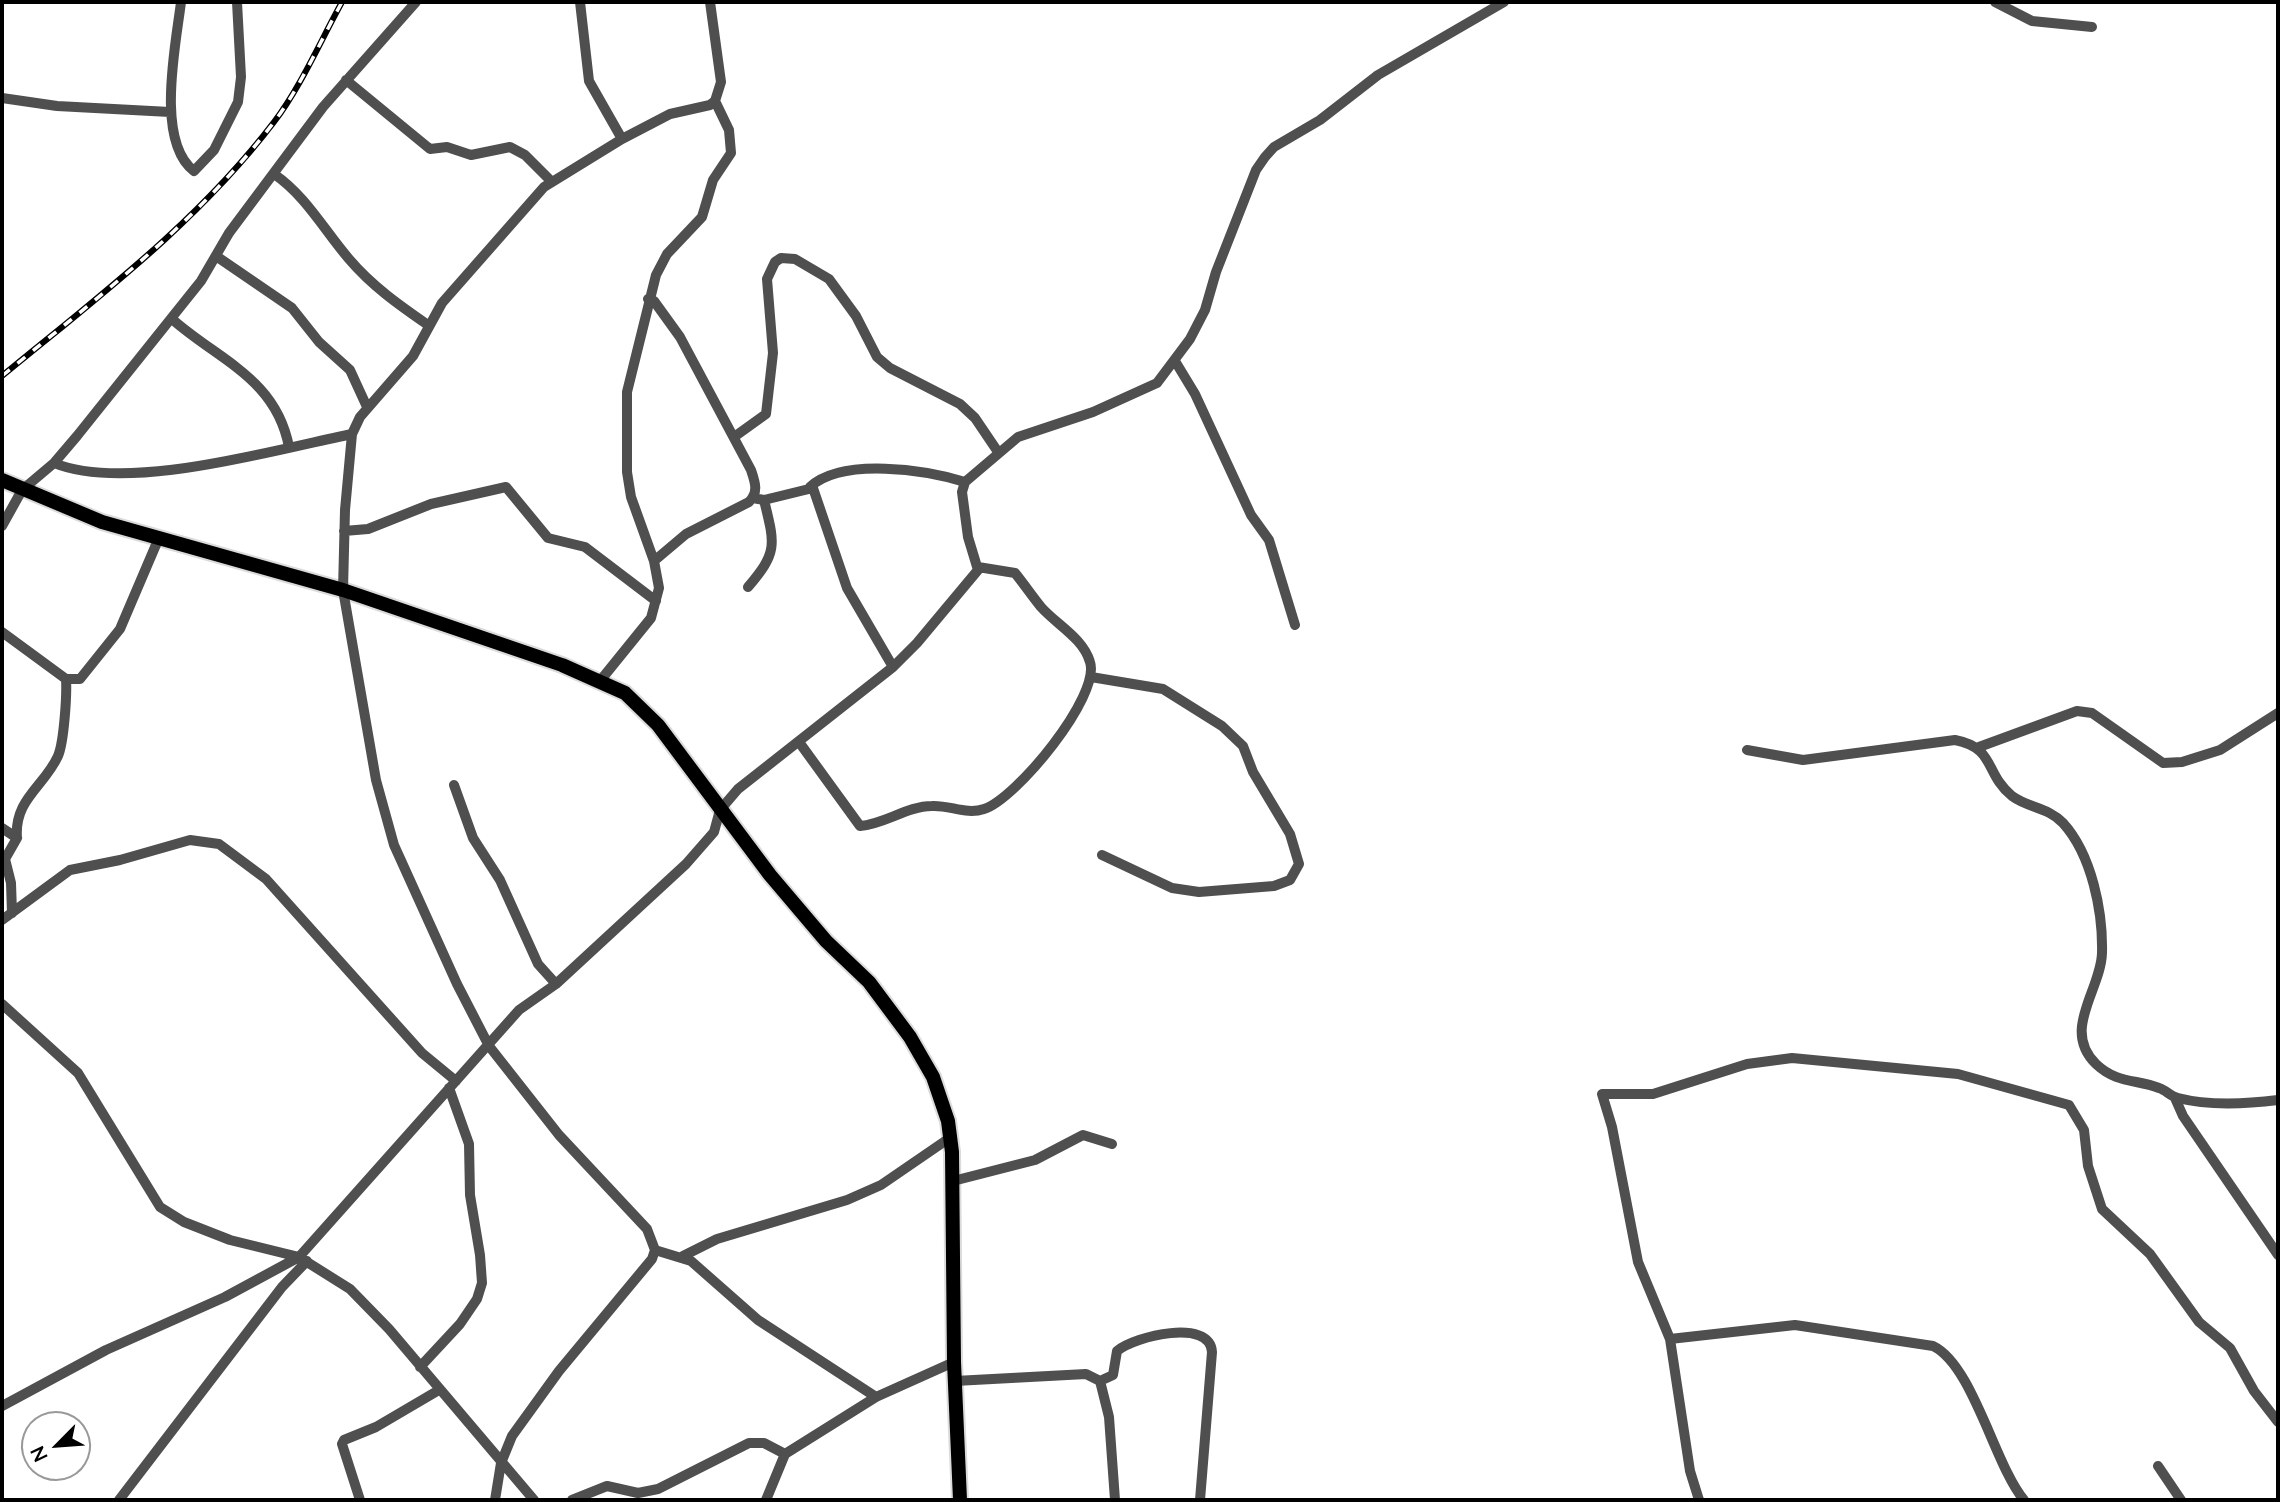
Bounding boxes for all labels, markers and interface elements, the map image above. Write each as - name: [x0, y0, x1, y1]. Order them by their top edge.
- north arrow: [21, 1411, 91, 1481]
- text: N: [25, 1443, 52, 1466]

